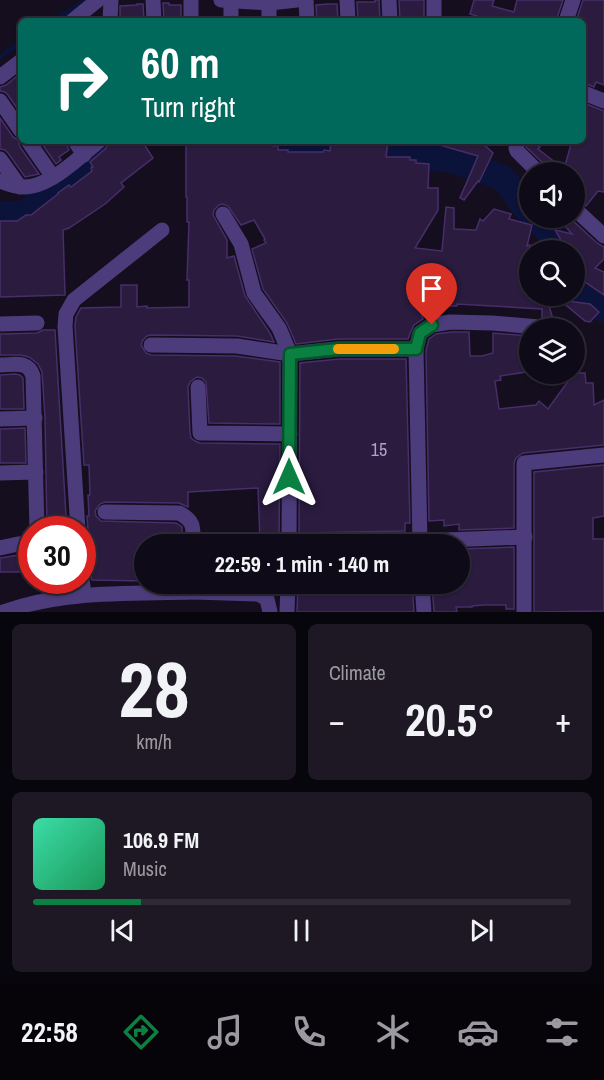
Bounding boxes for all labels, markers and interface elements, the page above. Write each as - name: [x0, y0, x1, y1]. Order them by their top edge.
- text: 60 m: [141, 35, 220, 91]
- icon: right: [42, 42, 120, 120]
- text: Turn right: [141, 89, 235, 125]
- map controls: [519, 162, 585, 384]
- button: sound: [519, 162, 585, 228]
- button: search: [519, 240, 585, 306]
- pin: [406, 263, 457, 325]
- icon: arrive: [415, 272, 448, 305]
- button: layers: [519, 318, 585, 384]
- house number: 15: [371, 437, 387, 462]
- position arrow: [257, 445, 321, 509]
- speed limit sign: 30: [18, 516, 96, 594]
- text: 22:59 · 1 min · 140 m: [215, 549, 389, 579]
- text: 28: [118, 636, 190, 741]
- text: Climate: [329, 659, 386, 686]
- text: 20.5°: [405, 689, 495, 750]
- text: −: [329, 698, 345, 742]
- text: +: [555, 698, 571, 742]
- text: km/h: [136, 728, 172, 755]
- text: 106.9 FM: [123, 825, 199, 855]
- text: Music: [123, 855, 167, 882]
- icon: previous: [106, 914, 139, 947]
- icon: pause: [285, 914, 318, 947]
- icon: next: [465, 914, 498, 947]
- icon: directions: [120, 1011, 162, 1053]
- icon: music: [204, 1011, 246, 1053]
- icon: phone: [288, 1011, 330, 1053]
- icon: climate: [372, 1011, 414, 1053]
- icon: car: [457, 1011, 499, 1053]
- icon: filters: [541, 1011, 583, 1053]
- text: 22:58: [21, 1014, 78, 1050]

